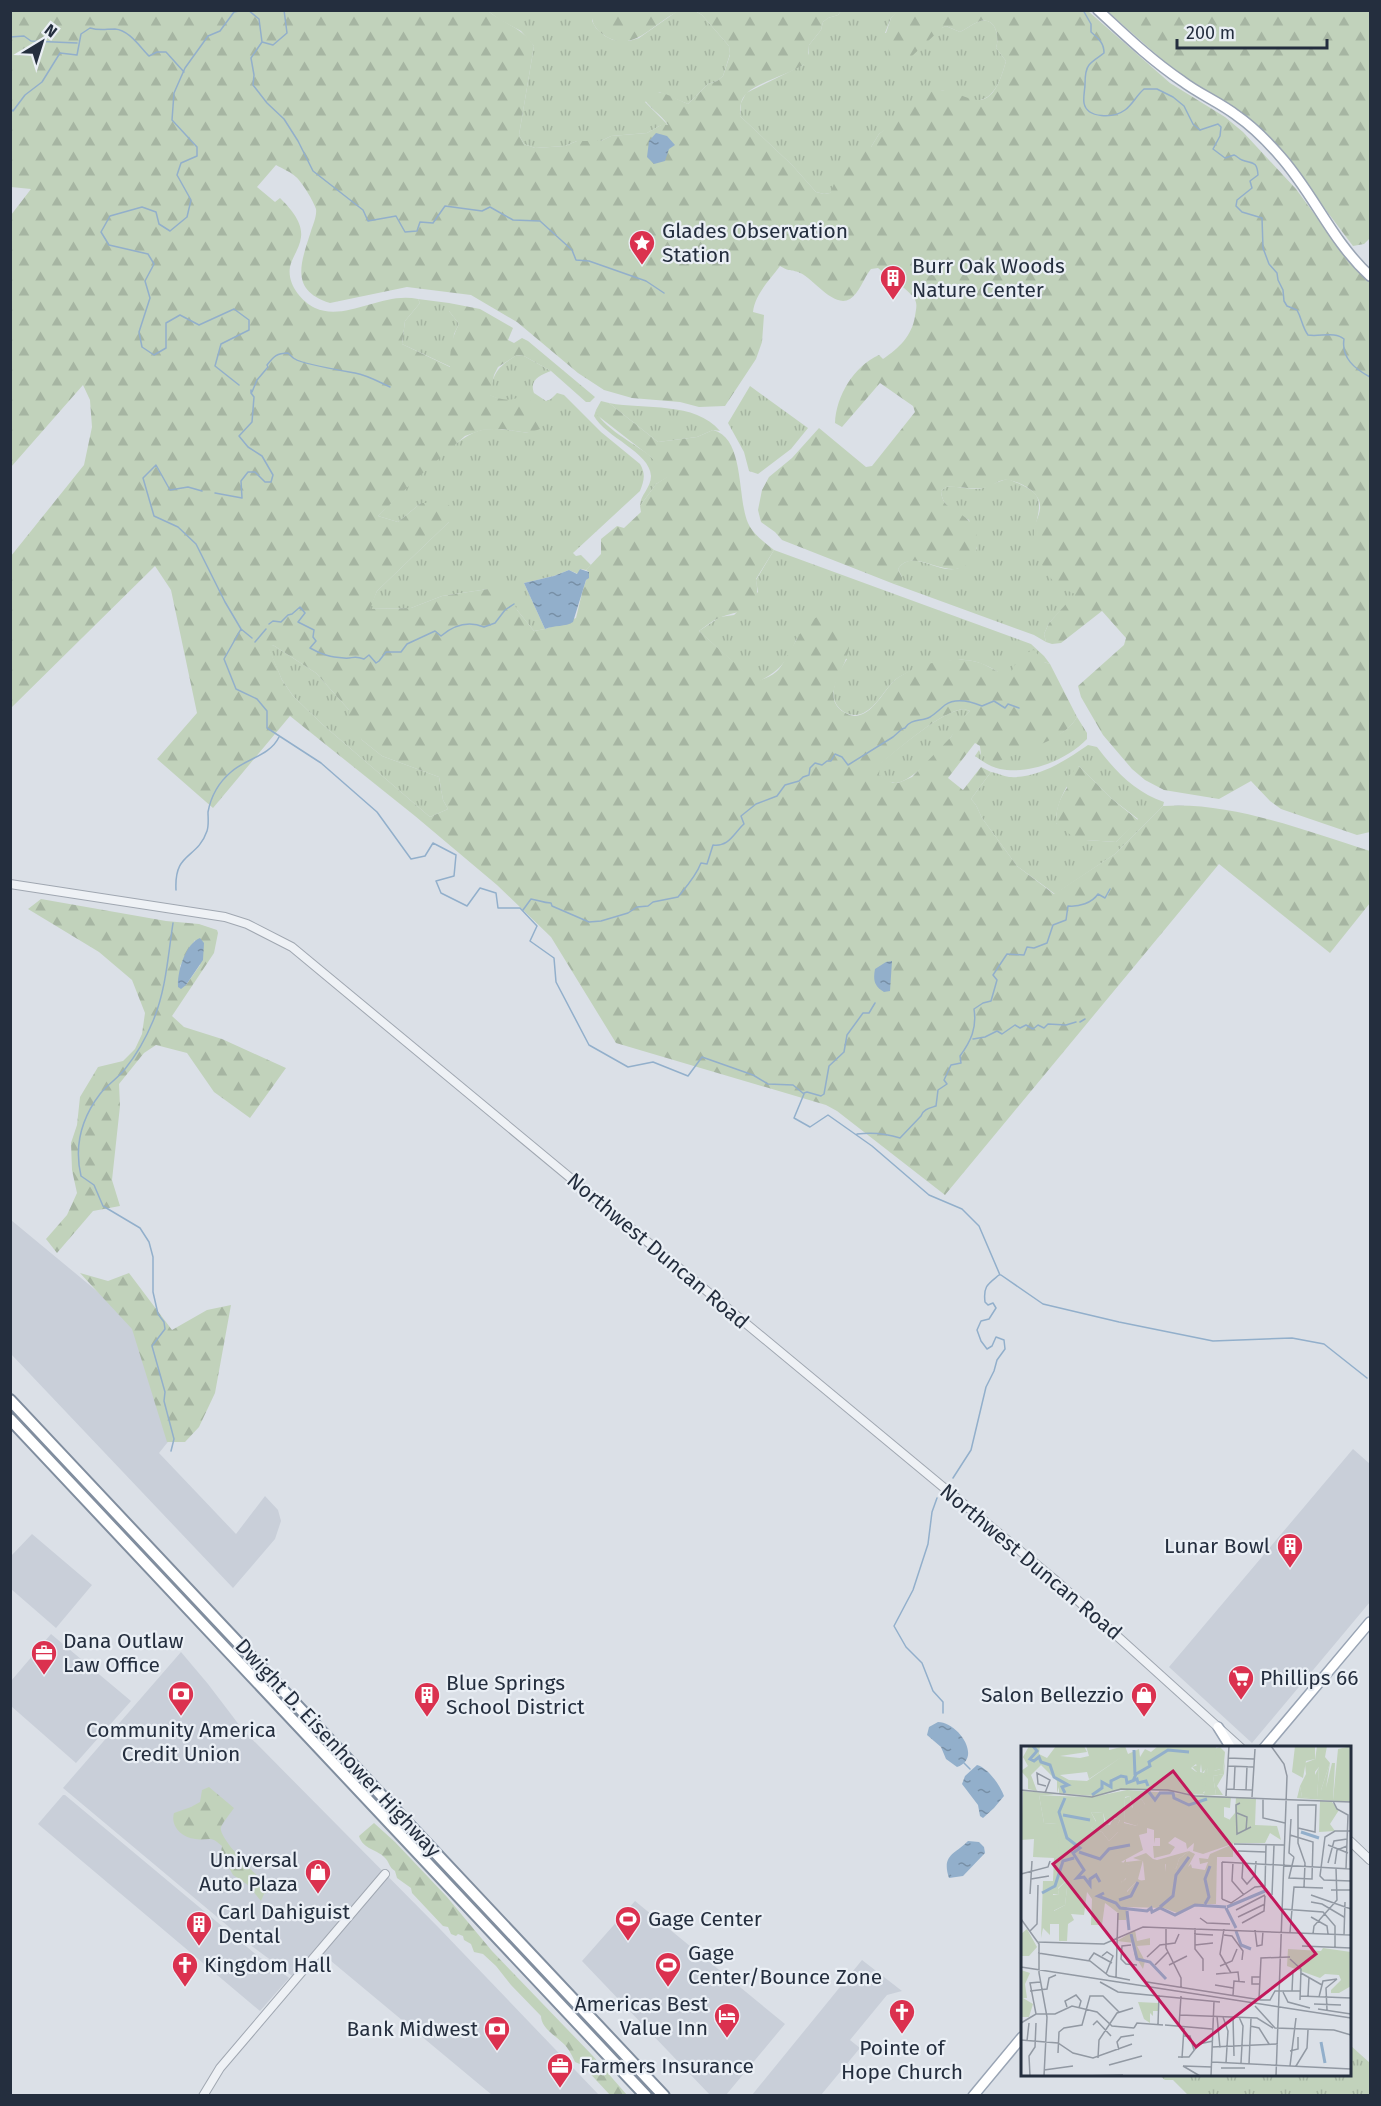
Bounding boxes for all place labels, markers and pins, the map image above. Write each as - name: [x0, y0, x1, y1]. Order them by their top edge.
- place label: Glades Observation Station: [662, 218, 848, 268]
- place icon: Glades Observation Station: [627, 228, 657, 266]
- place label: Burr Oak Woods Nature Center: [912, 253, 1065, 303]
- building icon: Burr Oak Woods Nature Center: [878, 263, 908, 301]
- building icon: Lunar Bowl: [1275, 1531, 1305, 1569]
- place label: Lunar Bowl: [1164, 1533, 1270, 1559]
- place label: Dana Outlaw Law Office: [63, 1628, 184, 1678]
- office icon: Dana Outlaw Law Office: [29, 1638, 59, 1676]
- supermarket icon: Phillips 66: [1226, 1663, 1256, 1701]
- place label: Phillips 66: [1260, 1665, 1358, 1691]
- place label: Blue Springs School District: [446, 1670, 585, 1720]
- bank icon: Community America Credit Union: [166, 1679, 196, 1717]
- building icon: Blue Springs School District: [412, 1680, 442, 1718]
- shop icon: Salon Bellezzio: [1129, 1680, 1159, 1718]
- place label: Salon Bellezzio: [981, 1682, 1124, 1708]
- place label: Community America Credit Union: [86, 1717, 276, 1767]
- place label: Universal Auto Plaza: [199, 1847, 298, 1897]
- shop icon: Universal Auto Plaza: [303, 1857, 333, 1895]
- place label: Carl Dahiguist Dental: [218, 1899, 350, 1949]
- sports icon: Gage Center: [613, 1904, 643, 1942]
- place label: Gage Center: [648, 1906, 762, 1932]
- building icon: Carl Dahiguist Dental: [184, 1909, 214, 1947]
- place label: Gage Center/Bounce Zone: [688, 1940, 882, 1990]
- church icon: Kingdom Hall: [170, 1950, 200, 1988]
- sports icon: Gage Center/Bounce Zone: [653, 1950, 683, 1988]
- place label: Kingdom Hall: [204, 1952, 331, 1978]
- place label: Americas Best Value Inn: [574, 1991, 708, 2041]
- church icon: Pointe of Hope Church: [887, 1997, 917, 2035]
- hotel icon: Americas Best Value Inn: [712, 2001, 742, 2039]
- bank icon: Bank Midwest: [482, 2014, 512, 2052]
- place label: Bank Midwest: [346, 2016, 478, 2042]
- place label: Pointe of Hope Church: [841, 2035, 963, 2085]
- office icon: Farmers Insurance: [545, 2051, 575, 2089]
- place label: Farmers Insurance: [580, 2053, 754, 2079]

